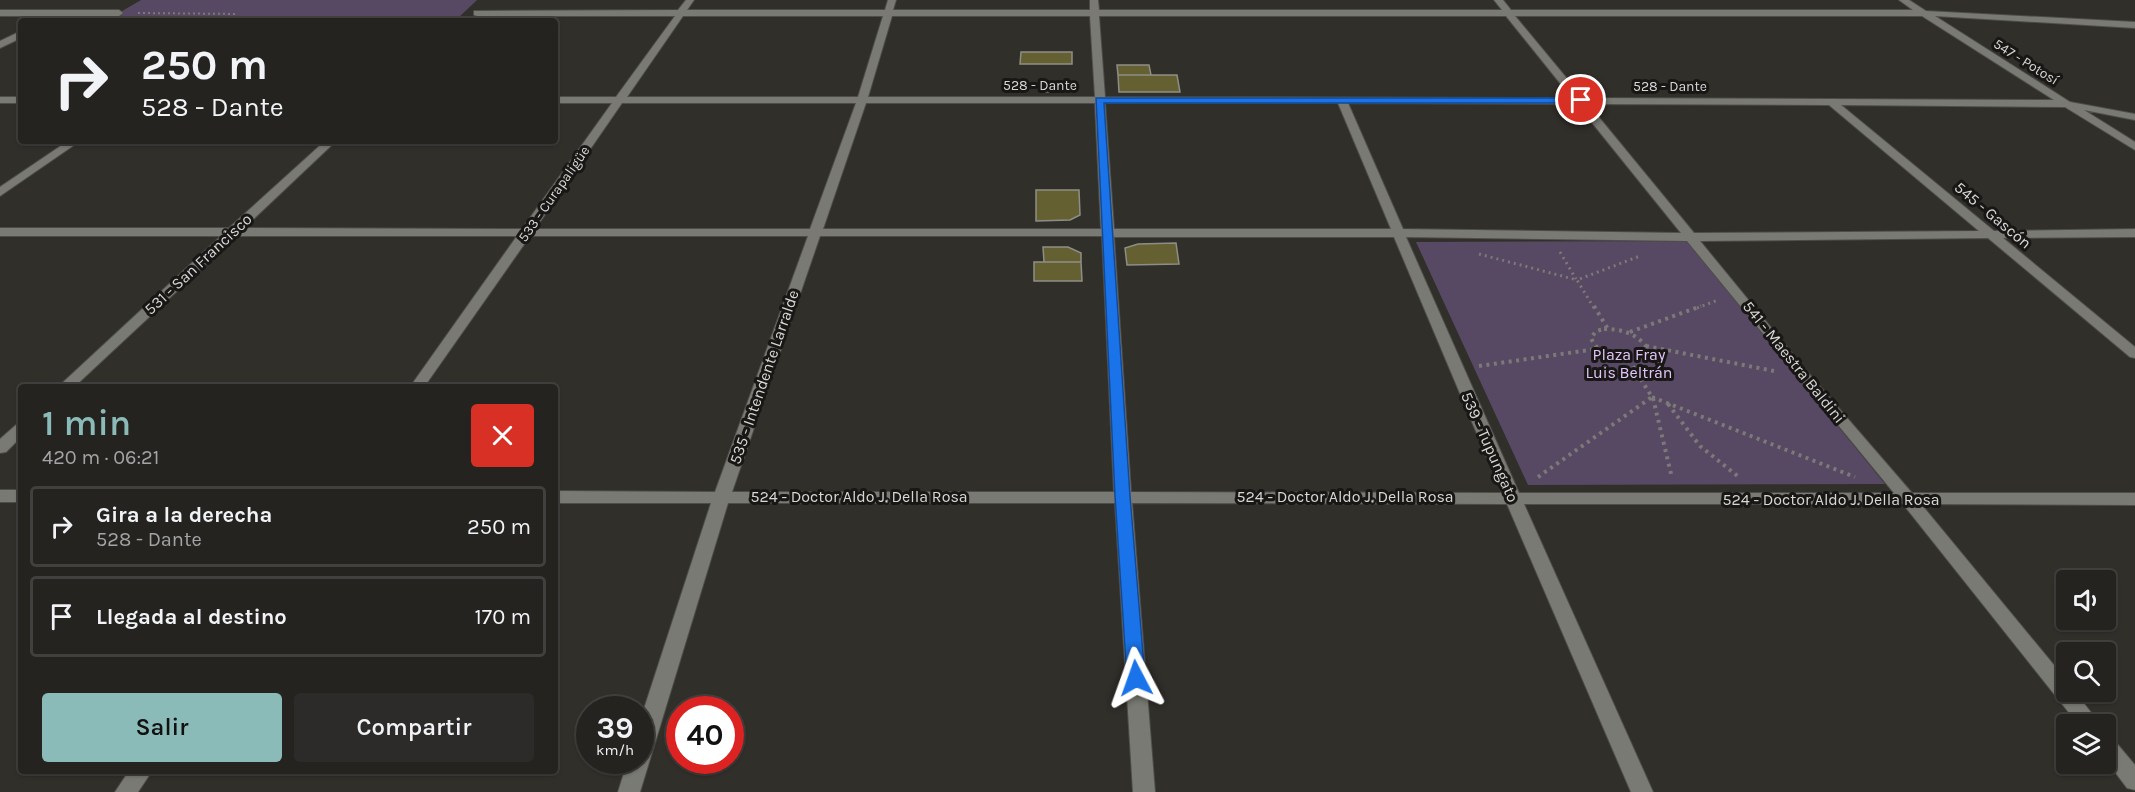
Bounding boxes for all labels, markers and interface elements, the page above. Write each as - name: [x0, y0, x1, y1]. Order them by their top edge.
- street label: 547 - Potosí: [1990, 35, 2062, 89]
- text: 250 m: [141, 40, 268, 90]
- icon: right: [42, 42, 120, 120]
- pin: [1555, 74, 1606, 125]
- street label: 528 - Dante: [1003, 77, 1077, 94]
- street label: 528 - Dante: [1633, 78, 1707, 95]
- icon: arrive: [1564, 83, 1597, 116]
- text: 528 - Dante: [141, 91, 284, 123]
- street label: 533 - Curapaligüe: [515, 143, 593, 245]
- street label: 545 - Gascón: [1951, 177, 2035, 253]
- street label: 531 - San Francisco: [140, 209, 256, 319]
- street label: 535 - Intendente Larralde: [725, 287, 803, 467]
- street label: 541 - Maestra Baldini: [1739, 297, 1849, 427]
- park label: Plaza Fray Luis Beltrán: [1585, 345, 1673, 382]
- street label: 539 - Tupungato: [1457, 389, 1523, 505]
- text: 1 min: [42, 402, 131, 444]
- button: close: [471, 404, 534, 467]
- text: 420 m · 06:21: [42, 446, 159, 469]
- street label: 524 - Doctor Aldo J. Della Rosa: [750, 487, 968, 506]
- street label: 524 - Doctor Aldo J. Della Rosa: [1236, 487, 1454, 506]
- street label: 524 - Doctor Aldo J. Della Rosa: [1722, 490, 1940, 509]
- text: Gira a la derecha: [96, 502, 272, 528]
- icon: right: [45, 510, 78, 543]
- text: 250 m: [467, 514, 531, 540]
- text: 528 - Dante: [96, 528, 202, 551]
- map controls: [2056, 570, 2116, 774]
- button: sound: [2056, 570, 2116, 630]
- icon: arrive: [45, 600, 78, 633]
- text: Llegada al destino: [96, 604, 287, 630]
- text: 170 m: [475, 604, 531, 630]
- button: search: [2056, 642, 2116, 702]
- position arrow: [1104, 646, 1168, 710]
- button: Salir: [42, 693, 282, 762]
- button: Compartir: [294, 693, 534, 762]
- speed limit sign: 40: [666, 696, 744, 774]
- text: 39: [597, 710, 633, 746]
- button: layers: [2056, 714, 2116, 774]
- text: km/h: [596, 741, 634, 759]

